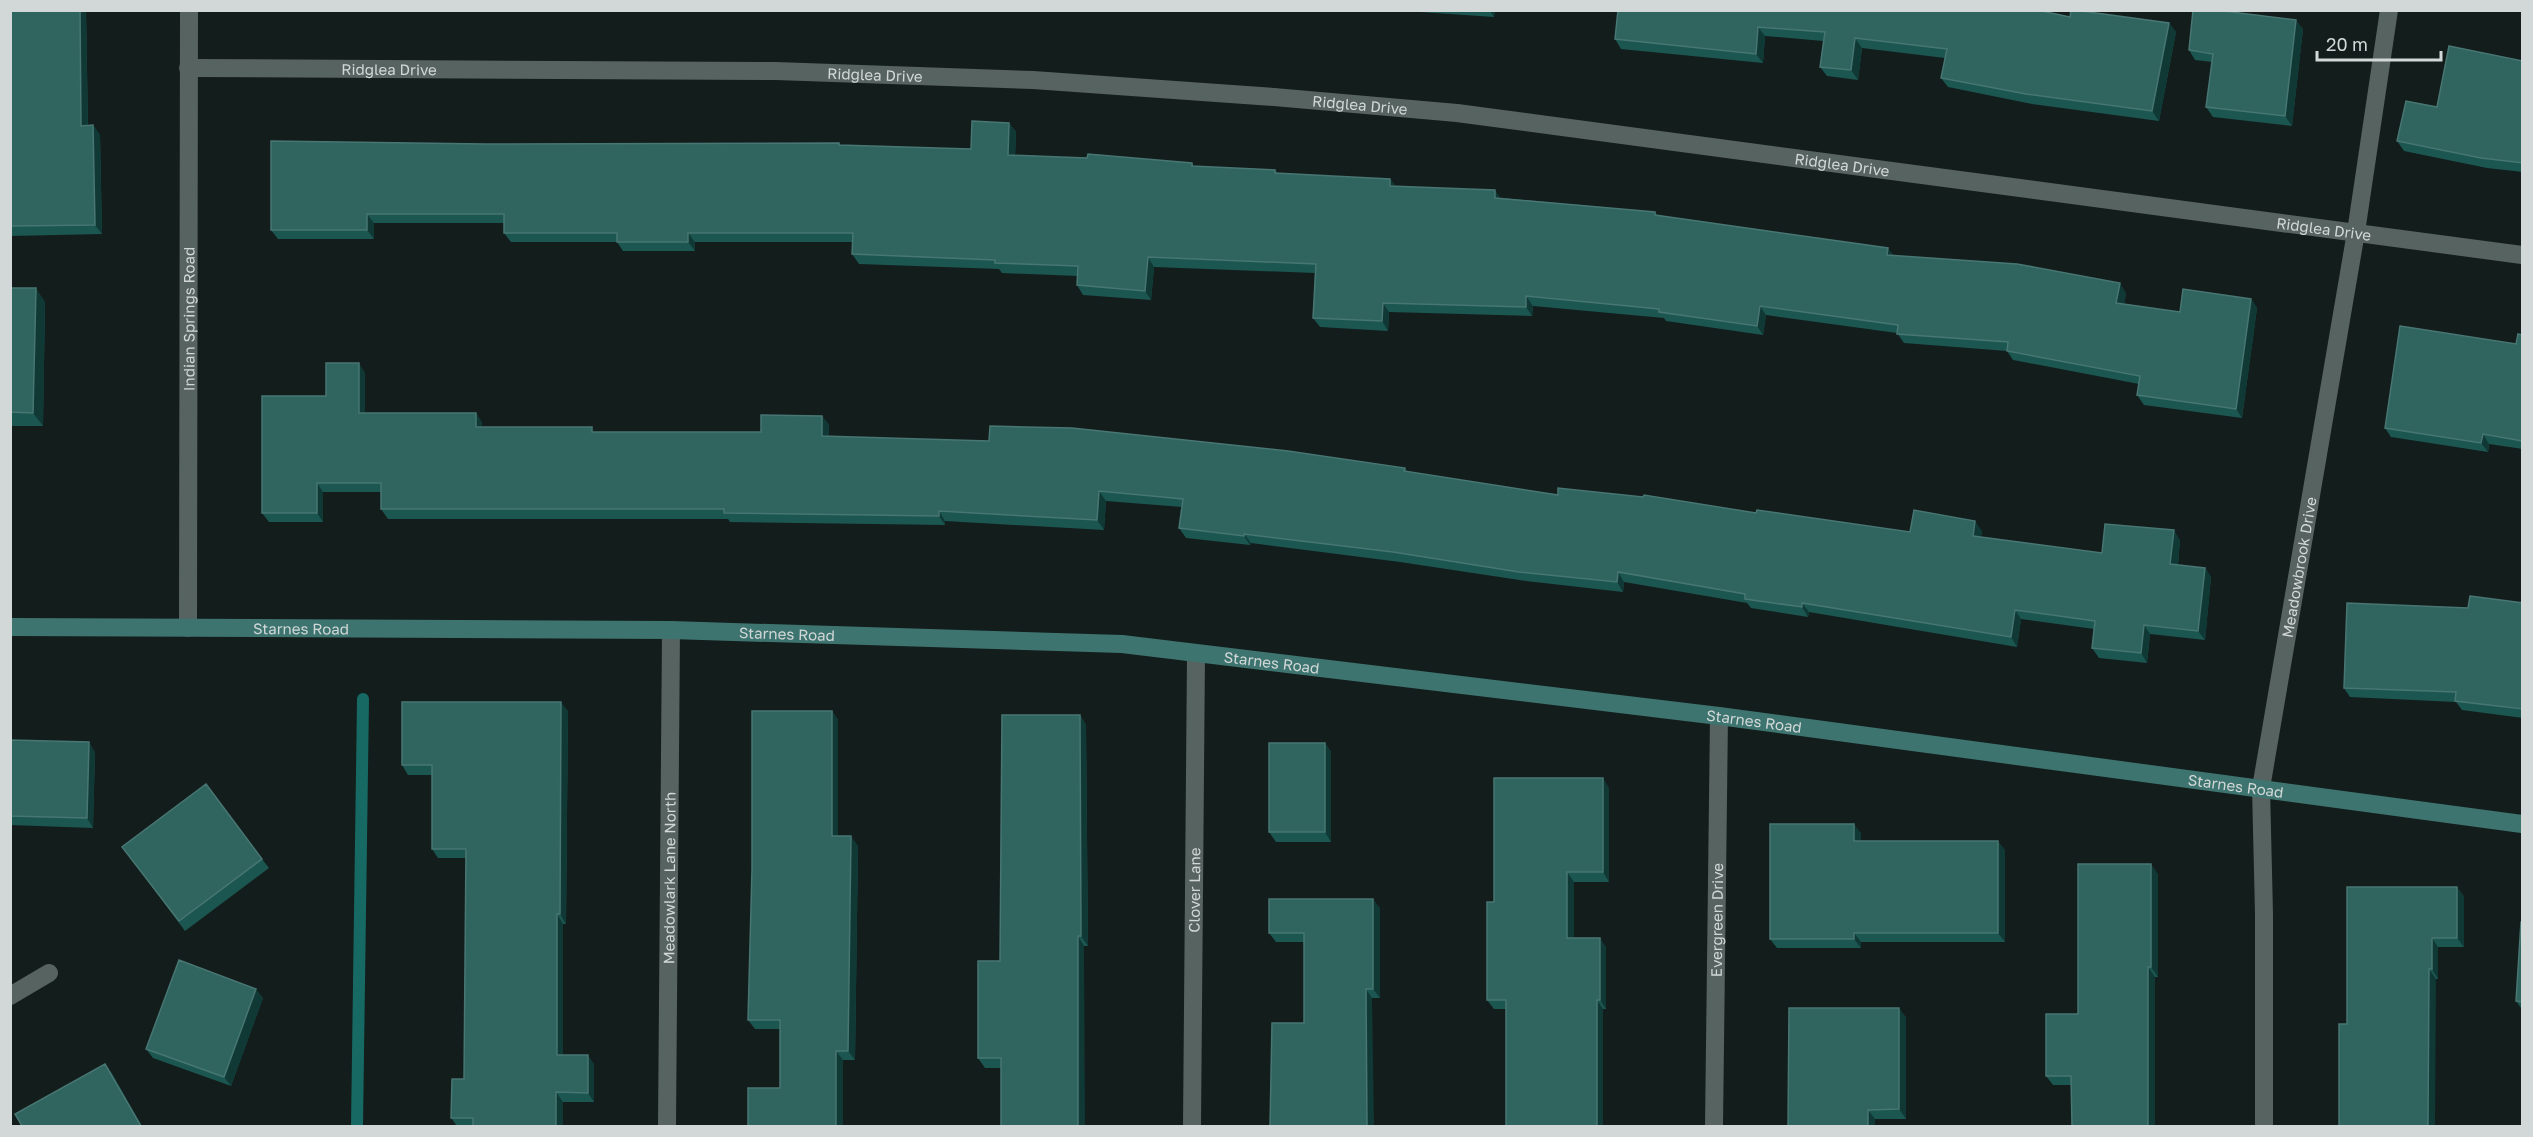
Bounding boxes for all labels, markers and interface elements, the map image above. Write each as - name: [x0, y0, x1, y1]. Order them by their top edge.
- scale bar: [2317, 24, 2442, 62]
- text: 20 m: [2326, 33, 2368, 55]
- street label: Ridglea Drive: [341, 60, 437, 78]
- street label: Ridglea Drive: [827, 64, 923, 85]
- street label: Ridglea Drive: [1312, 91, 1409, 118]
- street label: Ridglea Drive: [1794, 149, 1891, 180]
- street label: Ridglea Drive: [2275, 213, 2373, 244]
- street label: Indian Springs Road: [179, 247, 198, 391]
- street label: Meadowbrook Drive: [2278, 495, 2320, 639]
- street label: Starnes Road: [253, 619, 349, 638]
- street label: Starnes Road: [739, 623, 835, 644]
- street label: Starnes Road: [1223, 647, 1320, 677]
- street label: Starnes Road: [1705, 706, 1803, 736]
- street label: Starnes Road: [2187, 770, 2285, 801]
- street label: Meadowlark Lane North: [659, 792, 679, 964]
- street label: Clover Lane: [1185, 847, 1203, 933]
- street label: Evergreen Drive: [1707, 863, 1726, 977]

